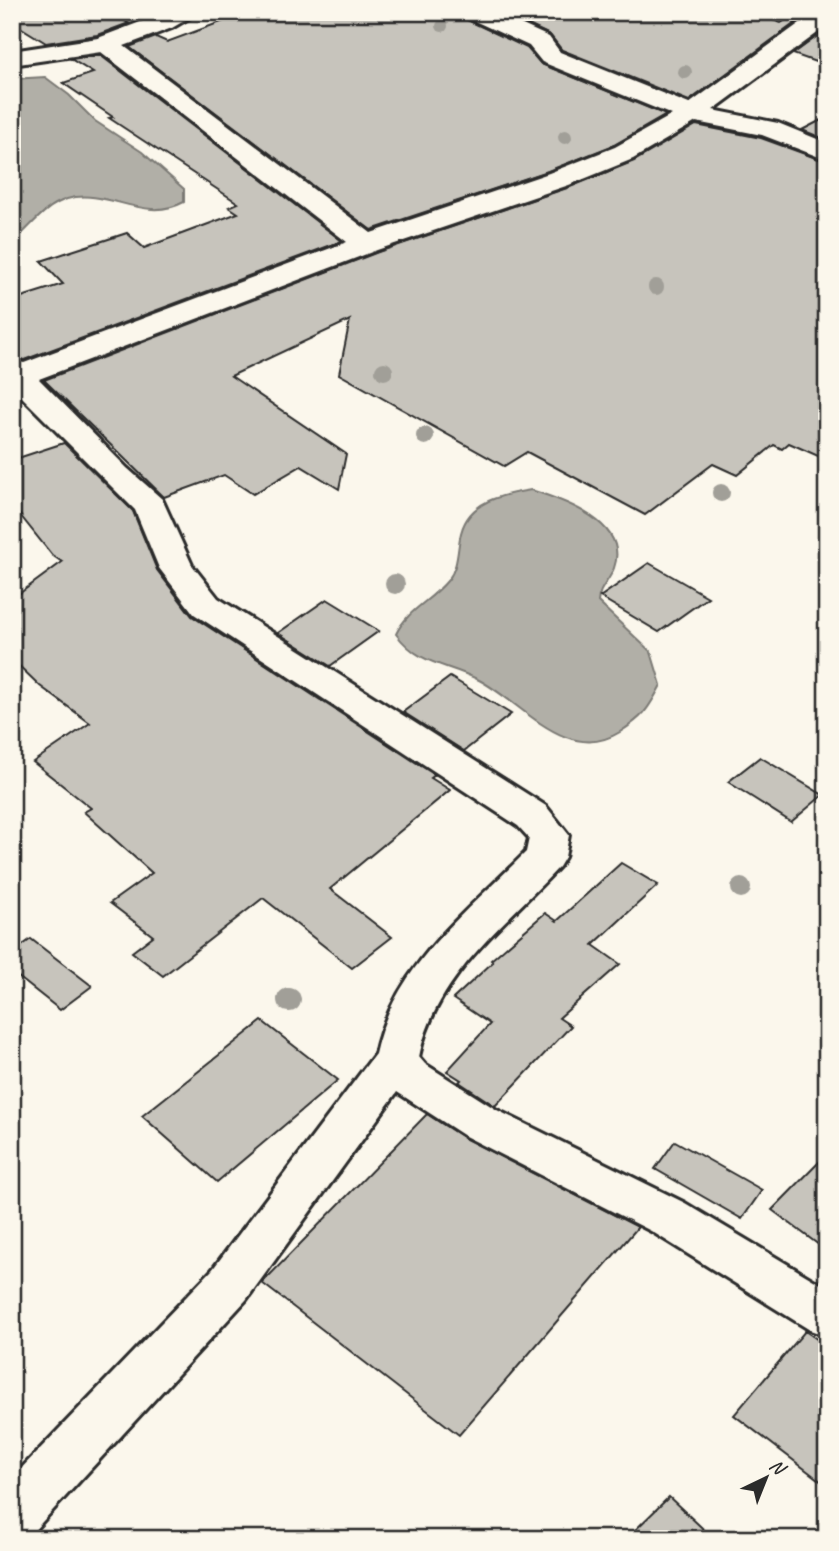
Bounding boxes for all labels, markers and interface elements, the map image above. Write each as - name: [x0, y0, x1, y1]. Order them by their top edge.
- north arrow: [730, 1442, 800, 1512]
- text: N: [764, 1454, 792, 1481]

